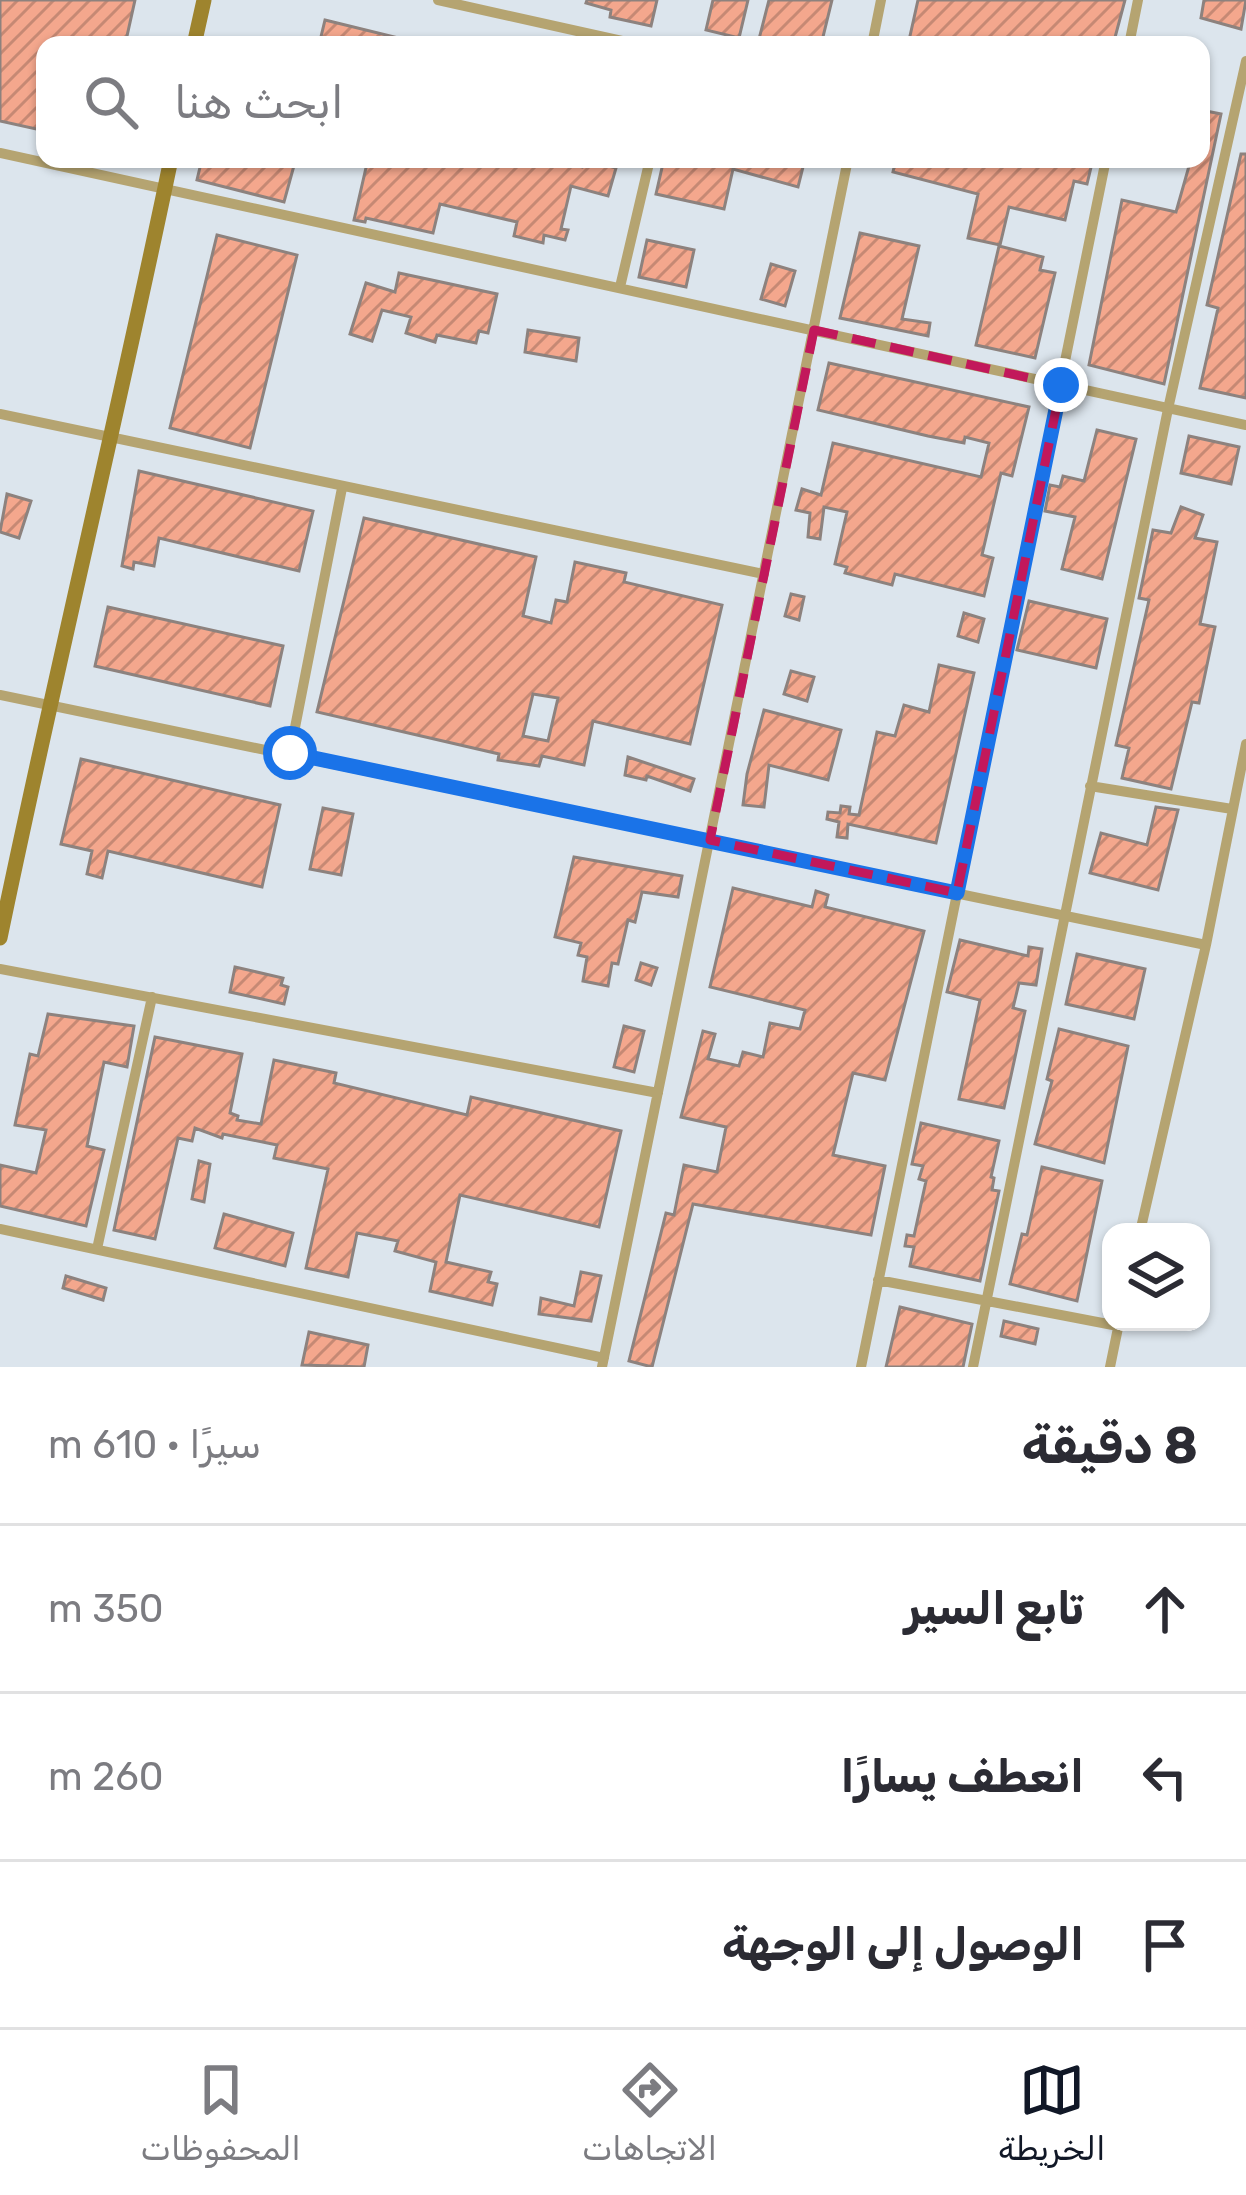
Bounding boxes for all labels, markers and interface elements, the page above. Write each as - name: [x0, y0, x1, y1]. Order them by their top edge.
- search box: [36, 36, 1210, 168]
- icon: search: [78, 69, 144, 135]
- text: ابحث هنا: [174, 76, 344, 129]
- route end: [1034, 358, 1088, 412]
- route start: [263, 726, 317, 780]
- map controls: [1102, 1223, 1210, 1331]
- button: layers: [1102, 1223, 1210, 1331]
- text: 8 دقيقة: [1022, 1415, 1198, 1476]
- text: سيرًا · 610 m: [48, 1422, 261, 1468]
- icon: ahead: [1132, 1576, 1198, 1642]
- text: تابع السير: [904, 1582, 1084, 1635]
- text: 350 m: [48, 1586, 164, 1632]
- icon: left: [1132, 1744, 1198, 1810]
- text: انعطف يسارًا: [840, 1750, 1084, 1803]
- text: 260 m: [48, 1754, 163, 1800]
- icon: arrive: [1132, 1912, 1198, 1978]
- text: الوصول إلى الوجهة: [722, 1918, 1084, 1971]
- tab: المحفوظات: [141, 2057, 301, 2168]
- tab: الاتجاهات: [582, 2057, 717, 2168]
- tab: الخريطة: [998, 2057, 1106, 2168]

